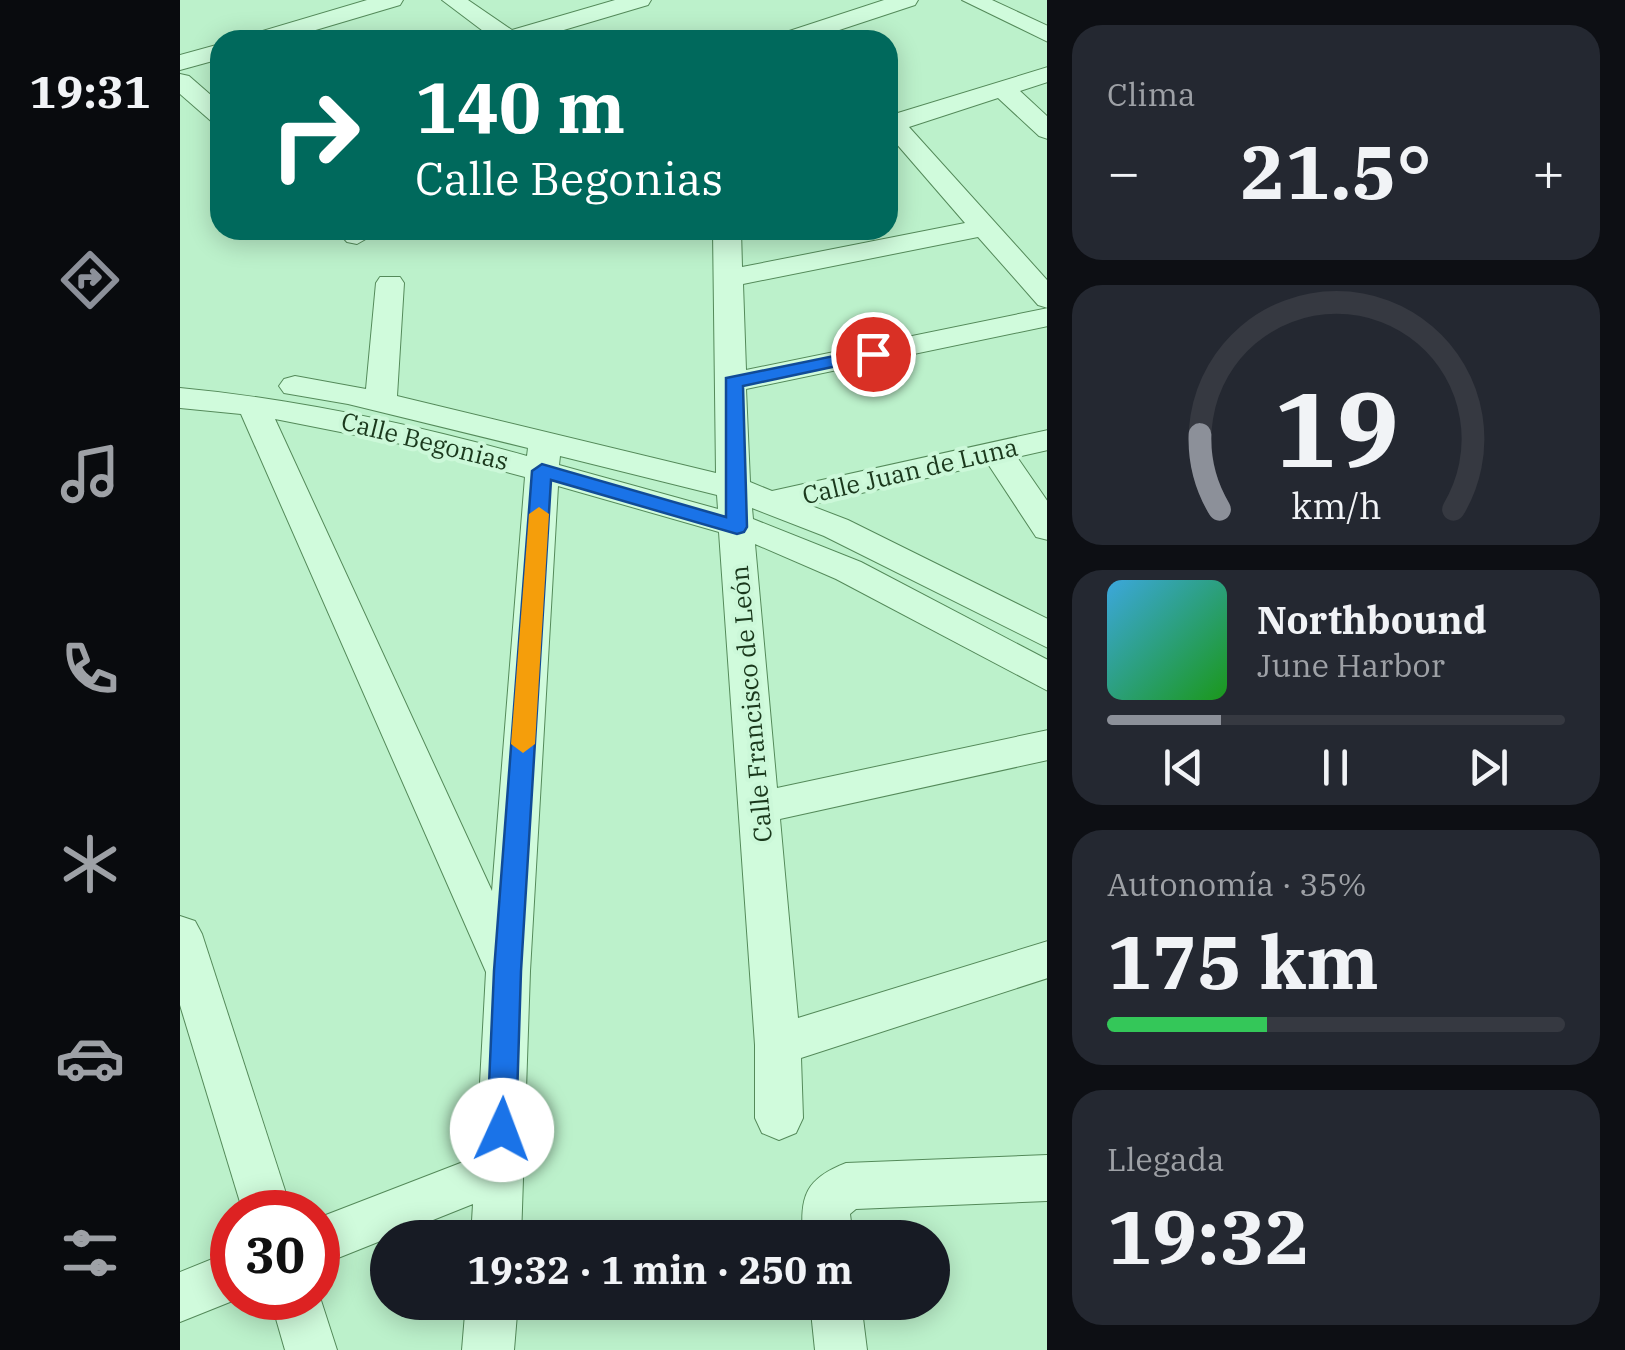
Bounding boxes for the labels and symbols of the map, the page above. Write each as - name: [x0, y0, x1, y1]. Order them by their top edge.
- pin: [831, 312, 916, 397]
- street label: Calle Begonias: [338, 404, 512, 477]
- street label: Calle Juan de Luna: [799, 430, 1021, 511]
- street label: Calle Francisco de León: [722, 564, 779, 844]
- position arrow: [450, 1078, 554, 1182]
- speed limit sign: 30: [210, 1190, 340, 1320]

